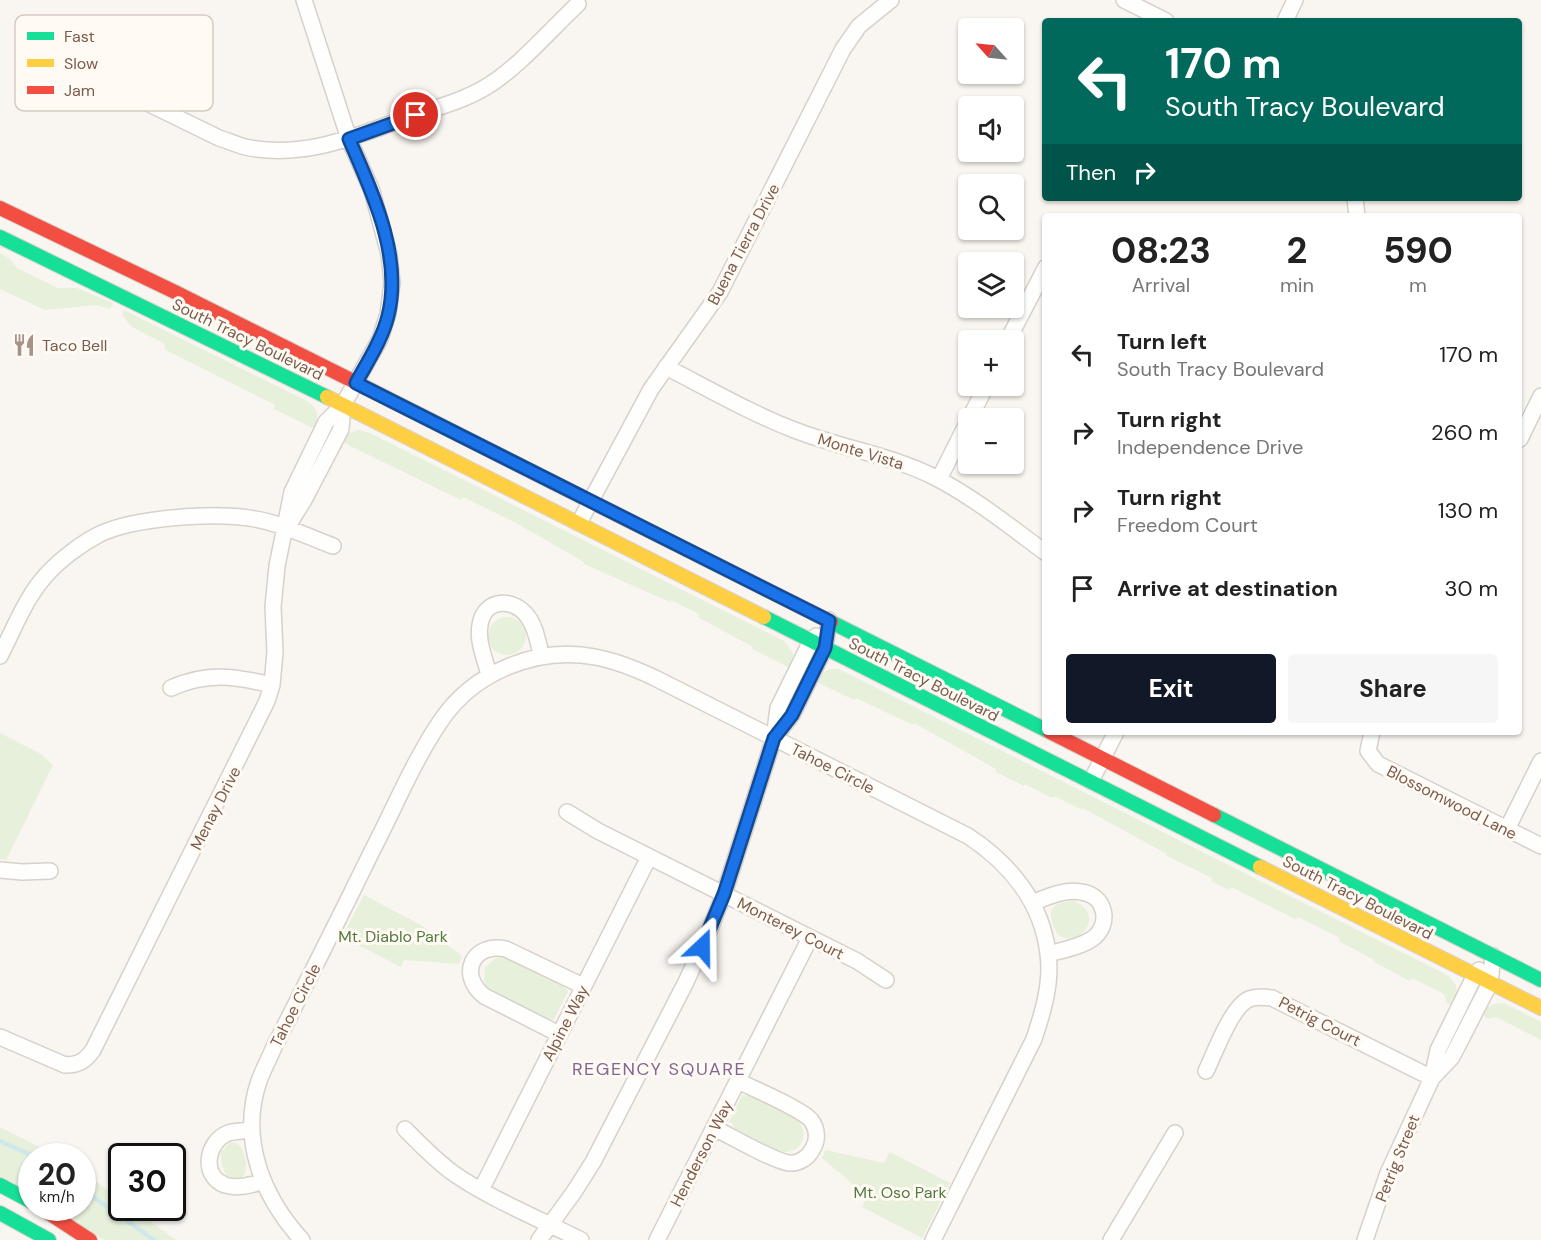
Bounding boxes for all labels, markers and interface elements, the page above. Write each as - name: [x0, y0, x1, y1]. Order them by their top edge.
- legend: [15, 15, 213, 111]
- north arrow: [958, 18, 1024, 84]
- map controls: [958, 18, 1024, 474]
- text: Fast: [64, 26, 95, 47]
- text: 170 m: [1165, 36, 1282, 91]
- icon: left: [1066, 42, 1144, 120]
- text: Slow: [64, 53, 98, 74]
- text: Jam: [64, 80, 95, 101]
- pin: [390, 89, 441, 140]
- text: South Tracy Boulevard: [1165, 89, 1445, 124]
- button: sound: [958, 96, 1024, 162]
- icon: arrive: [399, 98, 432, 131]
- icon: right: [1128, 156, 1161, 189]
- text: Then: [1066, 158, 1116, 187]
- button: search: [958, 174, 1024, 240]
- street label: Buena Tierra Drive: [703, 180, 784, 309]
- text: 08:23: [1111, 227, 1211, 274]
- text: 2: [1287, 227, 1307, 274]
- text: 590: [1383, 227, 1453, 274]
- button: layers: [958, 252, 1024, 318]
- text: Arrival: [1132, 272, 1190, 298]
- text: min: [1280, 272, 1314, 298]
- text: m: [1409, 272, 1427, 298]
- street label: South Tracy Boulevard: [169, 294, 327, 385]
- text: Turn left: [1117, 327, 1207, 356]
- button: +: [958, 330, 1024, 396]
- restaurant icon: Taco Bell: [11, 332, 37, 358]
- place label: Taco Bell: [42, 335, 107, 356]
- icon: left: [1066, 338, 1099, 371]
- text: 170 m: [1439, 340, 1498, 369]
- text: South Tracy Boulevard: [1117, 356, 1324, 382]
- text: Turn right: [1117, 405, 1222, 434]
- button: −: [958, 408, 1024, 474]
- icon: right: [1066, 416, 1099, 449]
- text: 260 m: [1431, 418, 1498, 447]
- street label: Monte Vista: [815, 428, 906, 474]
- text: Independence Drive: [1117, 434, 1303, 460]
- text: Turn right: [1117, 483, 1222, 512]
- icon: right: [1066, 494, 1099, 527]
- text: 130 m: [1438, 496, 1498, 525]
- text: Freedom Court: [1117, 512, 1258, 538]
- icon: arrive: [1066, 572, 1099, 605]
- text: Arrive at destination: [1117, 574, 1338, 603]
- text: 30 m: [1444, 574, 1498, 603]
- street label: South Tracy Boulevard: [845, 632, 1002, 726]
- button: Exit: [1066, 654, 1276, 723]
- button: Share: [1288, 654, 1498, 723]
- street label: Tahoe Circle: [787, 738, 878, 799]
- street label: Blossomwood Lane: [1383, 761, 1520, 844]
- street label: Menay Drive: [185, 763, 246, 854]
- street label: South Tracy Boulevard: [1279, 850, 1436, 944]
- street label: Monterey Court: [734, 893, 848, 964]
- position arrow: [670, 915, 734, 979]
- park label: Mt. Diablo Park: [338, 926, 448, 947]
- street label: Tahoe Circle: [265, 960, 326, 1051]
- street label: Alpine Way: [537, 982, 594, 1065]
- street label: Petrig Court: [1275, 992, 1364, 1051]
- district label: REGENCY SQUARE: [572, 1057, 746, 1081]
- street label: Henderson Way: [665, 1096, 737, 1210]
- street label: Petrig Street: [1370, 1112, 1424, 1205]
- speed limit sign: 30: [108, 1143, 186, 1221]
- text: 20: [38, 1155, 76, 1194]
- park label: Mt. Oso Park: [854, 1182, 946, 1203]
- text: km/h: [39, 1187, 75, 1207]

